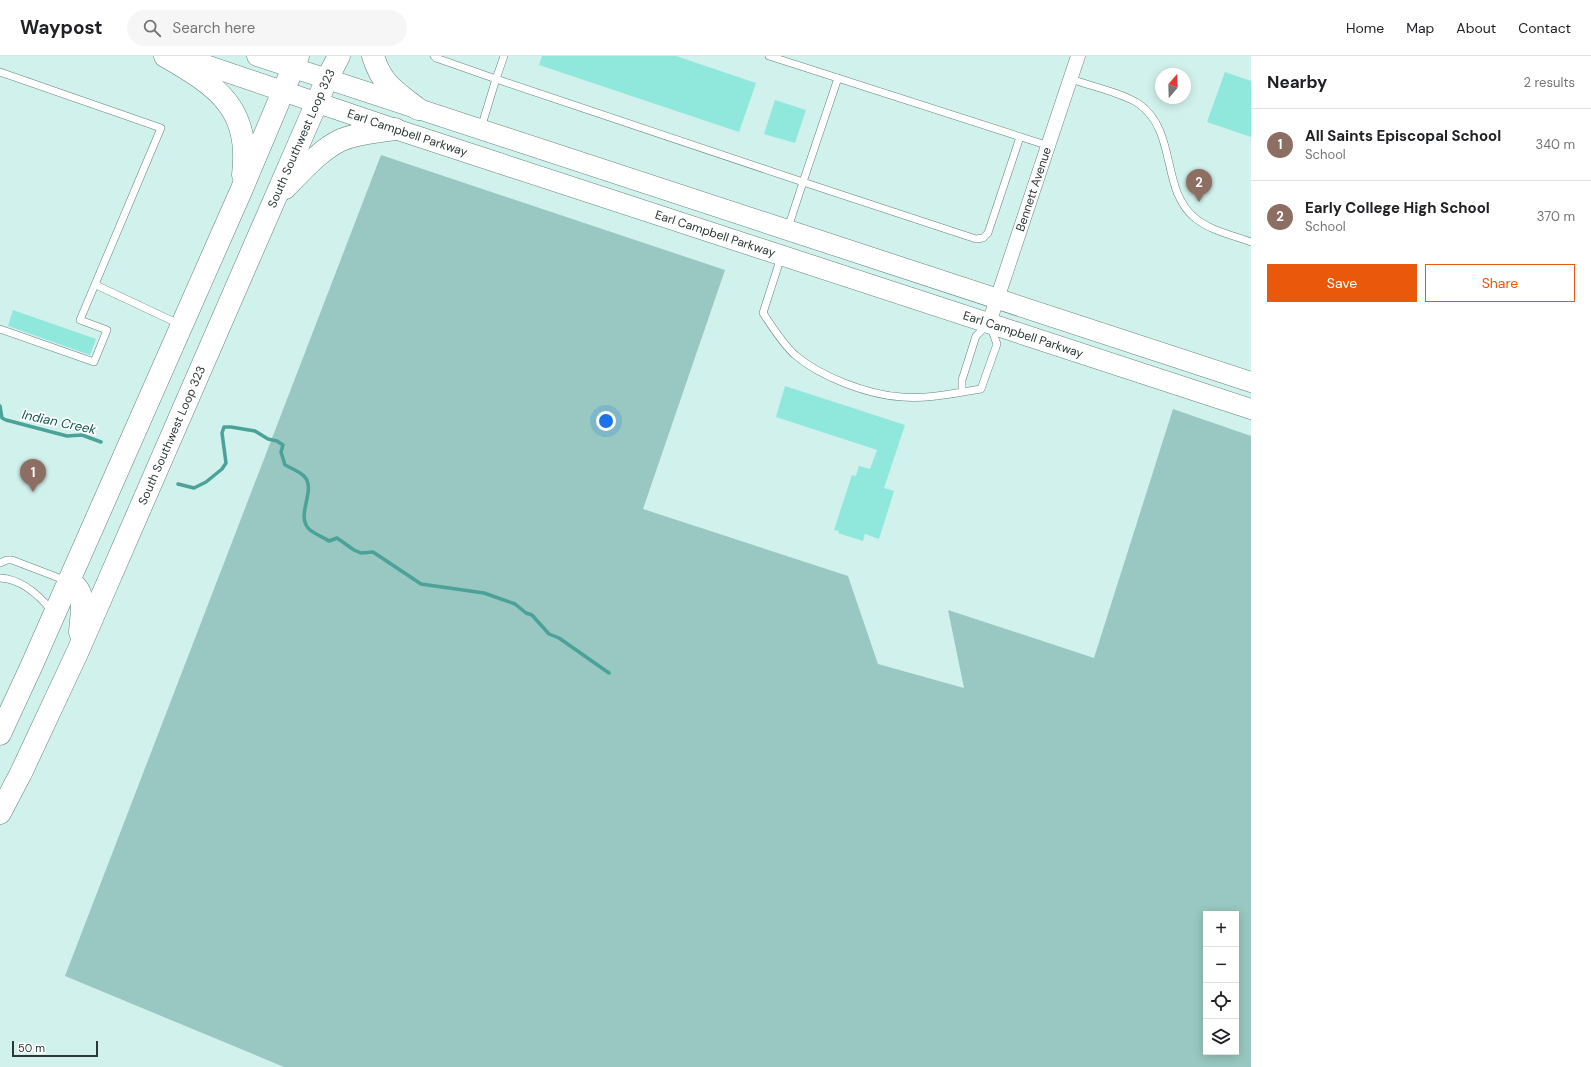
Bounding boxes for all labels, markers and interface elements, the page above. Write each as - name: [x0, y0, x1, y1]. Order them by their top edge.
- search box: [127, 10, 407, 46]
- text: Waypost: [20, 15, 103, 40]
- icon: search: [141, 17, 163, 39]
- text: Search here: [173, 18, 255, 38]
- text: Home: [1346, 19, 1384, 37]
- text: Map: [1406, 19, 1434, 37]
- text: About: [1456, 19, 1496, 37]
- text: Contact: [1518, 19, 1571, 37]
- street label: South Southwest Loop 323: [264, 66, 339, 210]
- north arrow: [1155, 68, 1191, 104]
- text: Nearby: [1267, 71, 1327, 93]
- text: 2 results: [1524, 74, 1575, 91]
- street label: Earl Campbell Parkway: [345, 105, 470, 160]
- text: All Saints Episcopal School: [1305, 126, 1501, 146]
- text: 1: [1278, 136, 1282, 153]
- text: 340 m: [1535, 136, 1575, 153]
- street label: Bennett Avenue: [1012, 145, 1055, 233]
- text: School: [1305, 146, 1346, 163]
- pin: 2: [1186, 169, 1212, 202]
- text: Early College High School: [1305, 198, 1490, 218]
- street label: Earl Campbell Parkway: [653, 207, 778, 261]
- text: 2: [1276, 208, 1284, 225]
- text: 370 m: [1537, 208, 1575, 225]
- text: School: [1305, 218, 1346, 235]
- button: Save: [1267, 264, 1417, 302]
- button: Share: [1425, 264, 1575, 302]
- street label: Earl Campbell Parkway: [961, 307, 1086, 362]
- street label: South Southwest Loop 323: [135, 363, 209, 507]
- water label: Indian Creek: [20, 406, 98, 438]
- your location: [596, 411, 616, 431]
- pin: 1: [20, 459, 46, 492]
- map controls: [1203, 911, 1239, 1055]
- button: +: [1203, 911, 1239, 947]
- button: −: [1203, 947, 1239, 983]
- button: locate: [1203, 983, 1239, 1019]
- button: layers: [1203, 1019, 1239, 1055]
- scale bar: [12, 1039, 98, 1058]
- text: 50 m: [18, 1041, 45, 1055]

